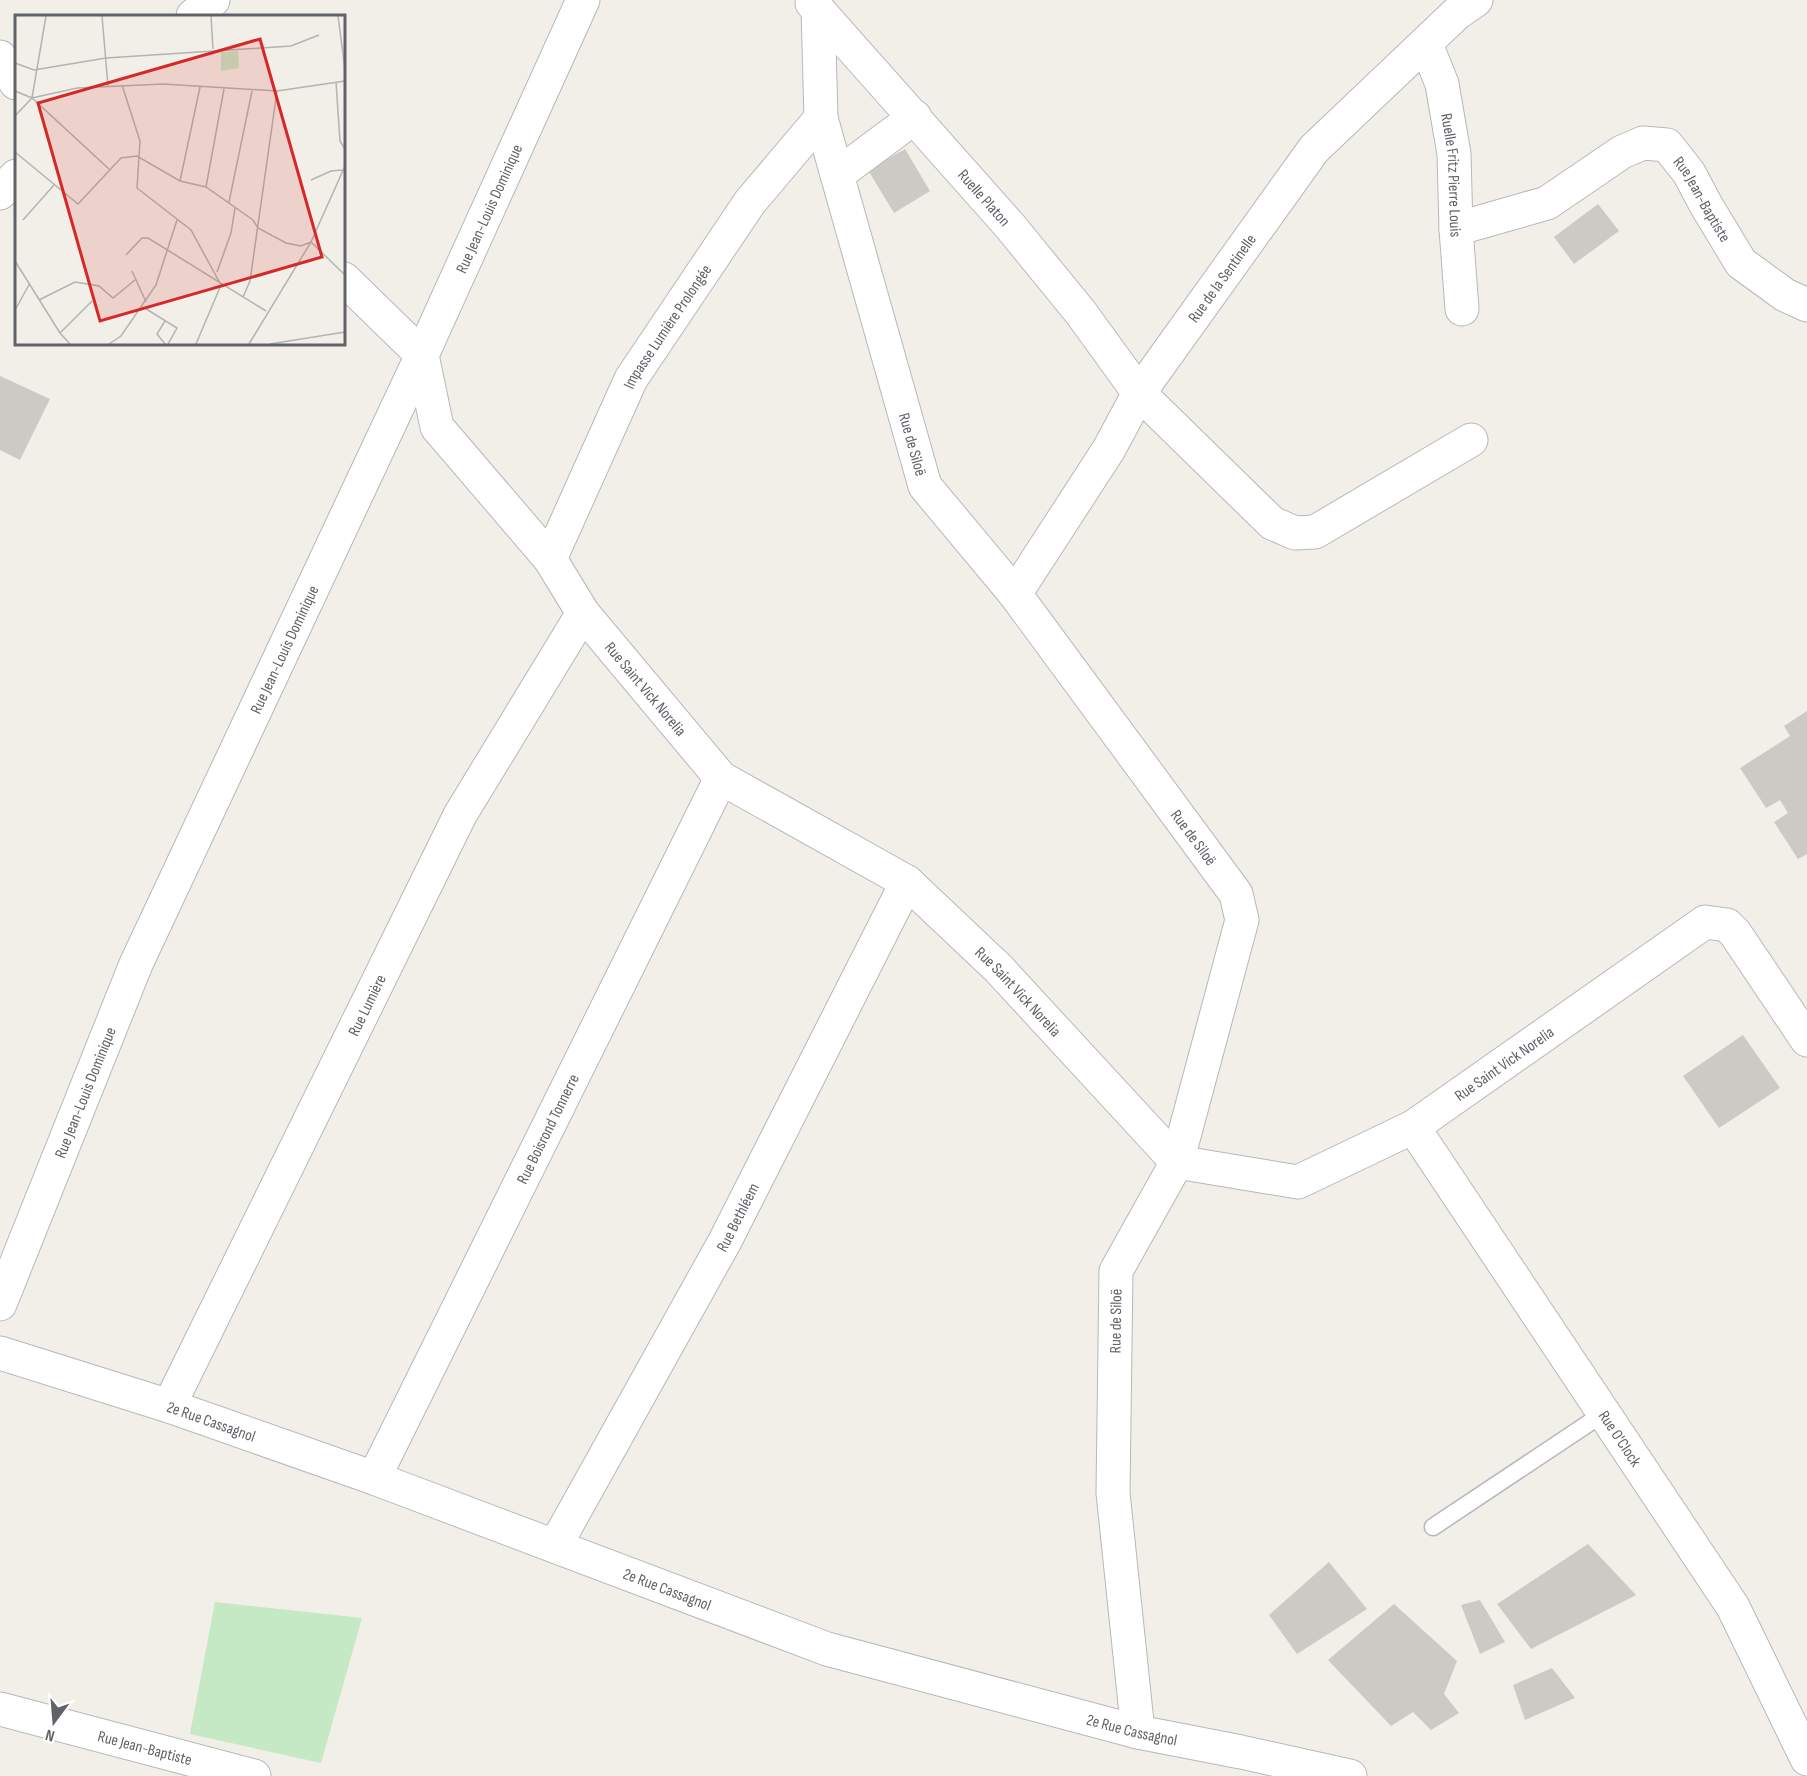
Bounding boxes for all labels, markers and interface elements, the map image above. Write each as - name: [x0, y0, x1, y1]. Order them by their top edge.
- inset map: [15, 15, 345, 345]
- street label: Ruelle Fritz Pierre Louis: [1436, 112, 1465, 238]
- street label: Rue Jean-Louis Dominique: [452, 142, 527, 276]
- street label: Rue Jean-Baptiste: [1669, 153, 1734, 246]
- street label: Ruelle Platon: [953, 166, 1014, 231]
- street label: Rue de la Sentinelle: [1185, 231, 1261, 327]
- street label: Impasse Lumière Prolongée: [620, 261, 716, 392]
- street label: Rue de Siloë: [894, 411, 930, 478]
- street label: Rue Jean-Louis Dominique: [247, 583, 323, 717]
- street label: Rue Saint Vick Norelia: [600, 639, 690, 740]
- street label: Rue de Siloë: [1166, 806, 1220, 870]
- street label: Rue Saint Vick Norelia: [971, 943, 1065, 1041]
- street label: Rue Lumière: [345, 972, 391, 1040]
- street label: Rue Saint Vick Norelia: [1451, 1023, 1558, 1106]
- street label: Rue Jean-Louis Dominique: [51, 1025, 121, 1161]
- street label: Rue Boisrond Tonnerre: [513, 1071, 584, 1187]
- street label: Rue Bethléem: [713, 1180, 764, 1255]
- street label: Rue de Siloë: [1106, 1289, 1127, 1353]
- street label: 2e Rue Cassagnol: [164, 1398, 258, 1447]
- street label: Rue O'Clock: [1594, 1407, 1645, 1471]
- street label: 2e Rue Cassagnol: [620, 1565, 714, 1615]
- north arrow: [24, 1692, 84, 1752]
- street label: 2e Rue Cassagnol: [1084, 1711, 1179, 1750]
- text: N: [44, 1725, 57, 1745]
- street label: Rue Jean-Baptiste: [96, 1727, 194, 1770]

